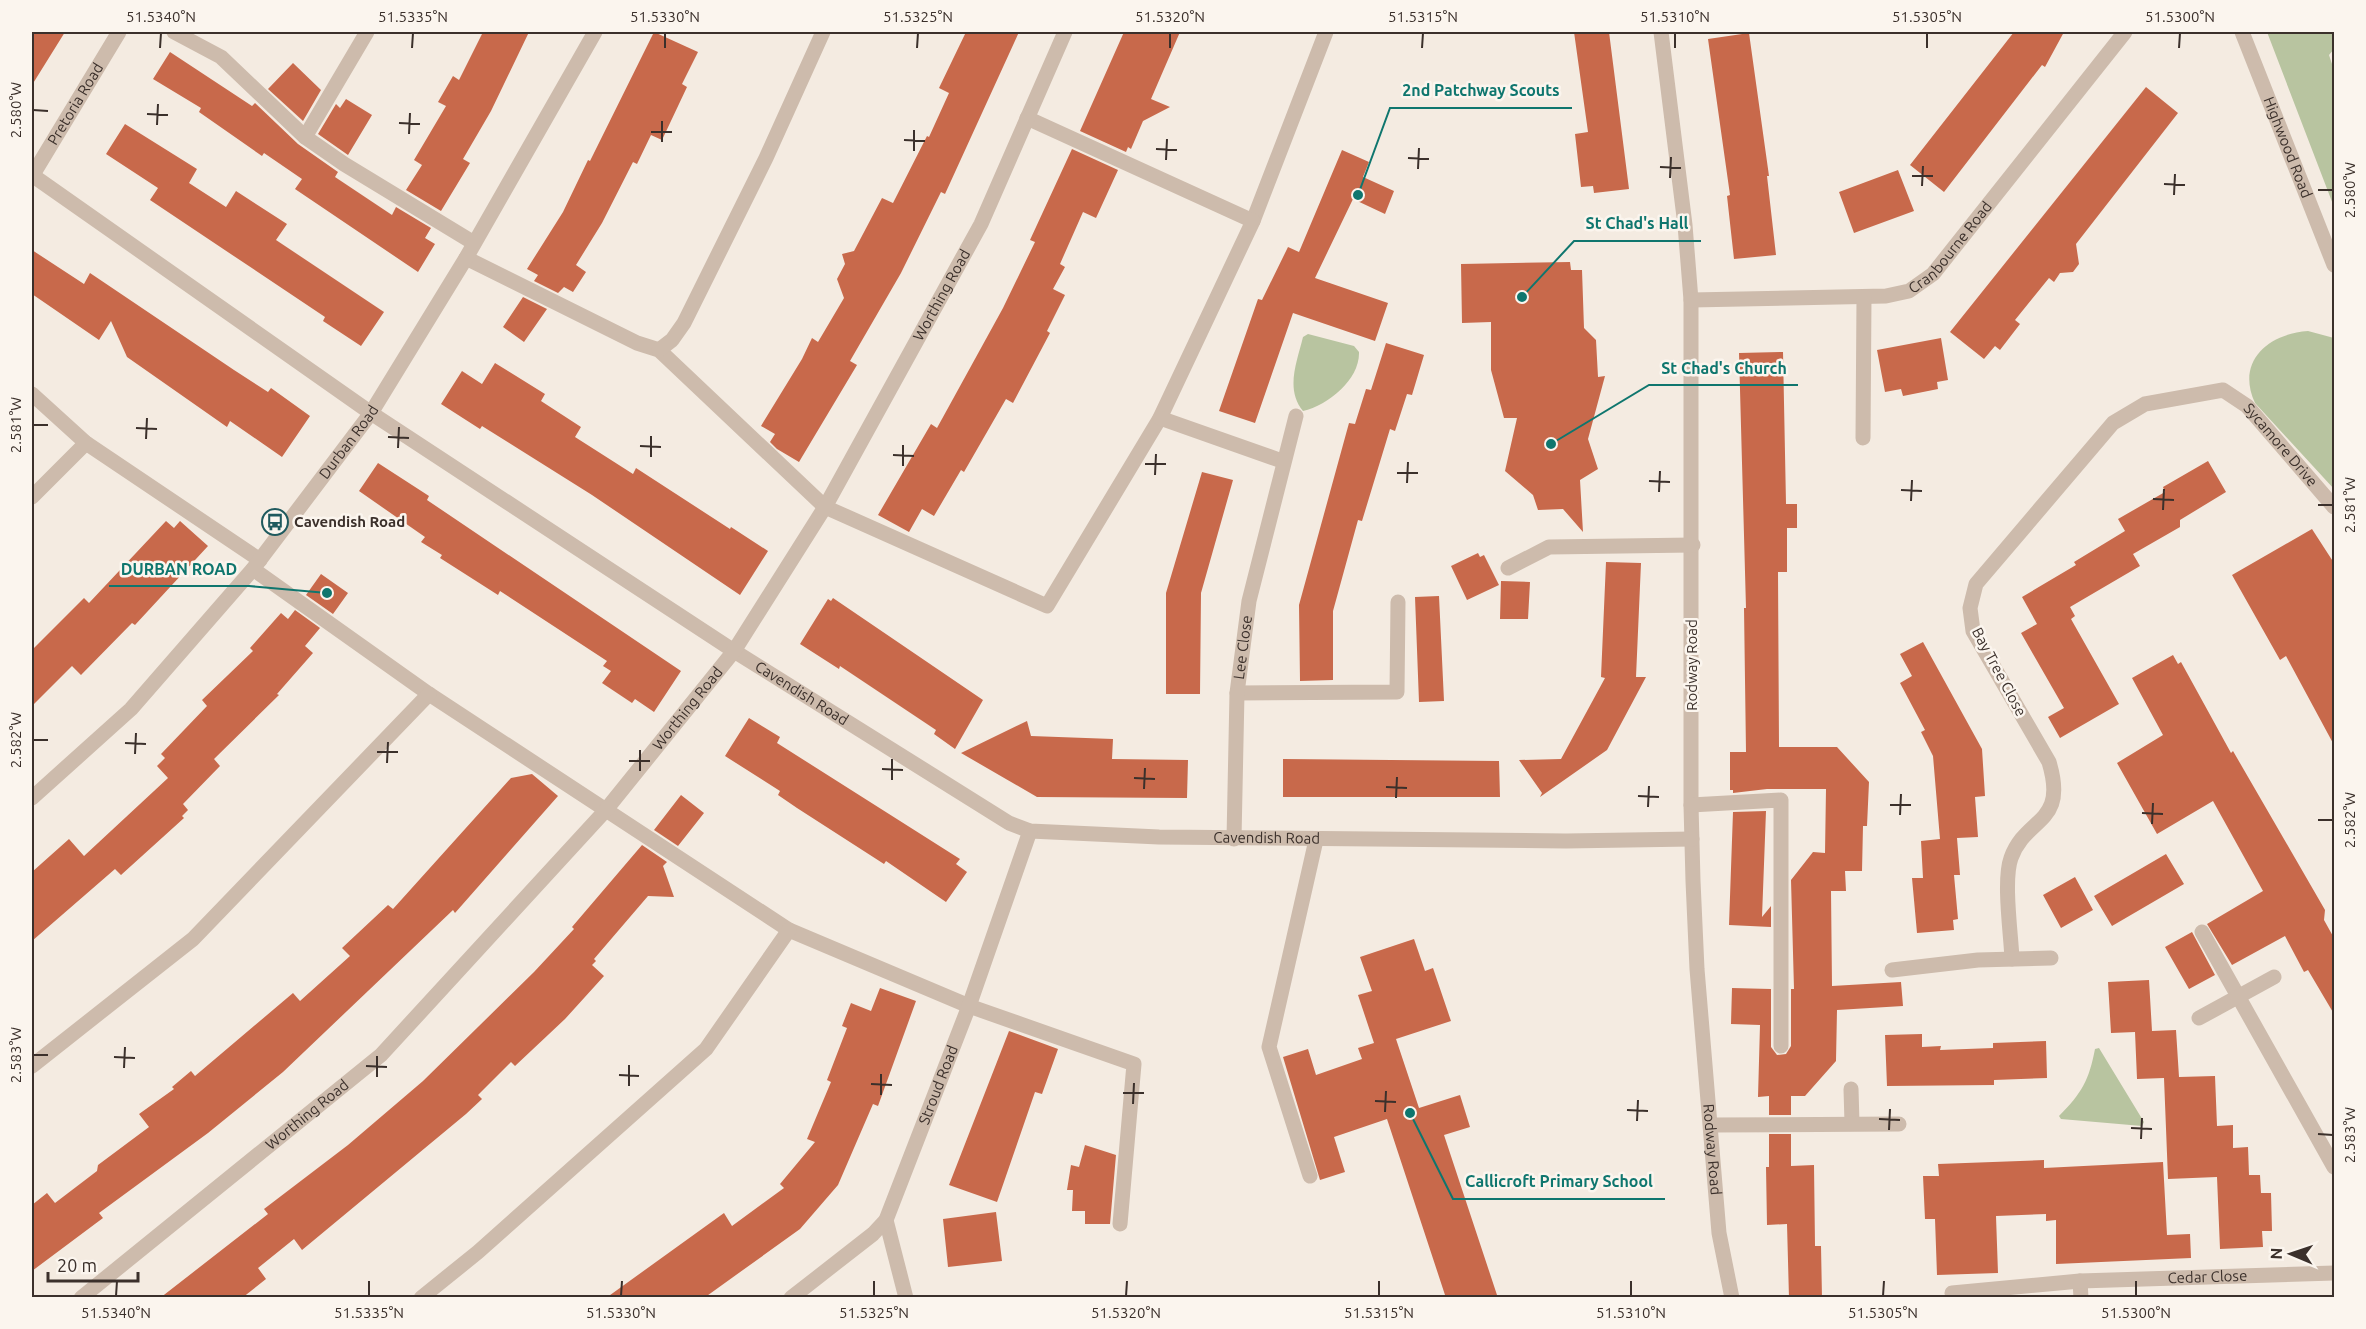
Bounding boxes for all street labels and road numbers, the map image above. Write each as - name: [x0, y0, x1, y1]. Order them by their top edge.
- street label: Pretoria Road: [44, 60, 106, 148]
- street label: Highwood Road: [2260, 94, 2316, 200]
- street label: Cranbourne Road: [1905, 198, 1995, 297]
- street label: Worthing Road: [909, 246, 973, 344]
- street label: Sycamore Drive: [2241, 400, 2321, 490]
- street label: Durban Road: [315, 402, 382, 482]
- street label: Lee Close: [1230, 614, 1255, 680]
- street label: Rodway Road: [1683, 619, 1700, 711]
- street label: Bay Tree Close: [1969, 624, 2030, 719]
- street label: Cavendish Road: [752, 657, 852, 728]
- street label: Worthing Road: [649, 663, 726, 753]
- street label: Cavendish Road: [1213, 829, 1320, 847]
- street label: Stroud Road: [915, 1043, 961, 1127]
- street label: Worthing Road: [262, 1076, 352, 1153]
- street label: Rodway Road: [1700, 1103, 1725, 1196]
- street label: Cedar Close: [2167, 1267, 2248, 1286]

